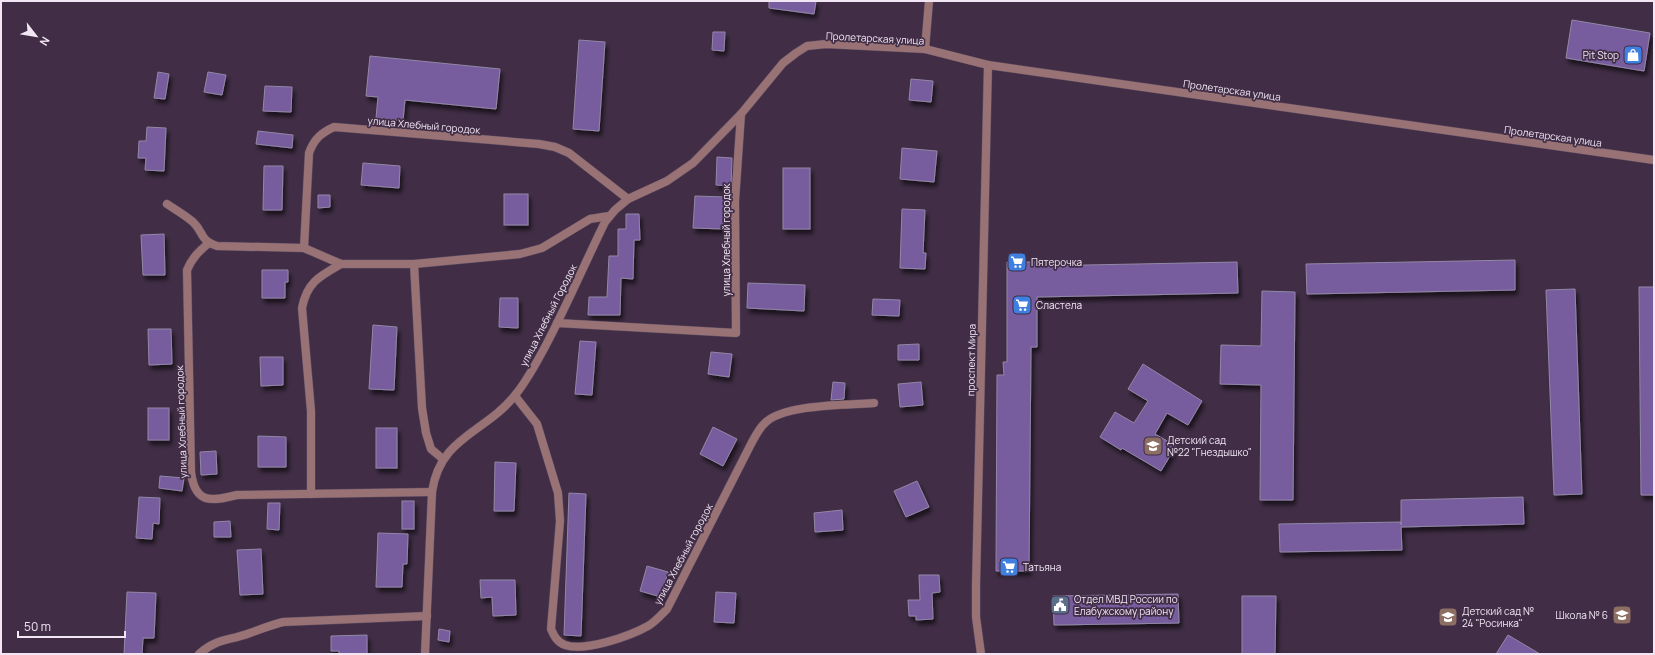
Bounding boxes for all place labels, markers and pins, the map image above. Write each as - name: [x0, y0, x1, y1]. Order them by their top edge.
- shop icon: Pit Stop: [1622, 44, 1644, 66]
- place label: Pit Stop: [1583, 48, 1619, 62]
- supermarket icon: Пятерочка: [1006, 251, 1028, 273]
- place label: Пятерочка: [1031, 255, 1082, 269]
- supermarket icon: Сластела: [1011, 294, 1033, 316]
- place label: Сластела: [1036, 298, 1082, 312]
- place label: Детский сад №22 "Гнездышко": [1167, 433, 1252, 459]
- school or university icon: Детский сад №22 "Гнездышко": [1142, 435, 1164, 457]
- supermarket icon: Татьяна: [998, 556, 1020, 578]
- place label: Татьяна: [1023, 560, 1061, 574]
- place label: Отдел МВД России по Елабужскому району: [1074, 592, 1178, 618]
- public building icon: Отдел МВД России по Елабужскому району: [1049, 594, 1071, 616]
- place label: Детский сад № 24 "Росинка": [1462, 604, 1534, 630]
- school or university icon: Школа № 6: [1611, 604, 1633, 626]
- school or university icon: Детский сад № 24 "Росинка": [1437, 606, 1459, 628]
- place label: Школа № 6: [1556, 608, 1608, 622]

